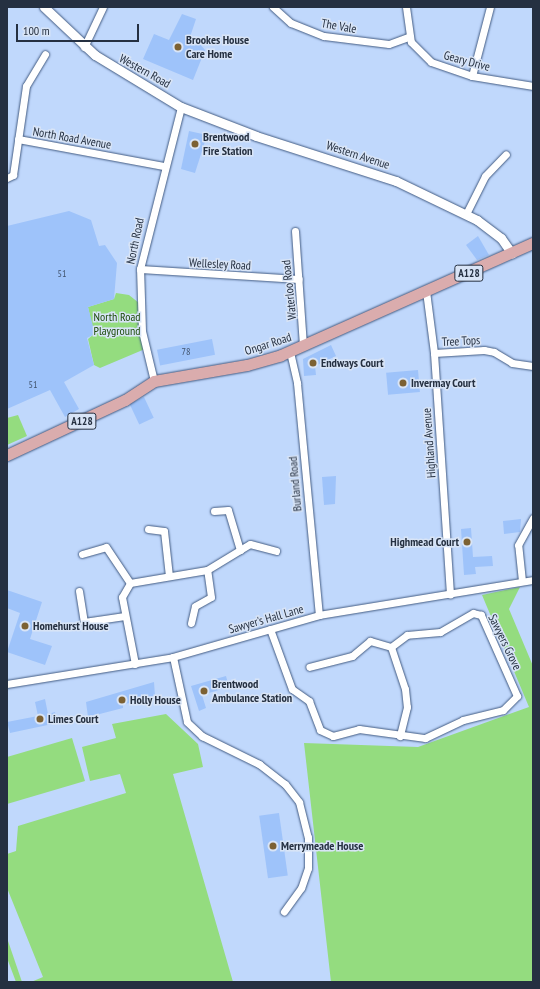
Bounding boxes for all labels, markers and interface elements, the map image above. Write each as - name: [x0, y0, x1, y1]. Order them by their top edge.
- scale bar: [18, 16, 141, 42]
- street label: The Vale: [320, 16, 358, 36]
- text: 100 m: [23, 23, 50, 38]
- place label: Brookes House Care Home: [186, 33, 249, 61]
- marker: Brookes House Care Home: [173, 42, 183, 52]
- street label: Geary Drive: [442, 48, 492, 74]
- street label: Western Road: [117, 51, 173, 91]
- street label: North Road Avenue: [32, 124, 112, 152]
- place label: Brentwood Fire Station: [203, 130, 252, 158]
- street label: Western Avenue: [324, 138, 392, 172]
- marker: Brentwood Fire Station: [190, 139, 200, 149]
- street label: North Road: [123, 217, 147, 265]
- street label: Wellesley Road: [189, 255, 251, 273]
- street label: Waterloo Road: [279, 259, 299, 321]
- road number: A128: [454, 264, 484, 282]
- house number: 51: [58, 268, 66, 280]
- park label: North Road Playground: [94, 310, 140, 338]
- street label: Ongar Road: [243, 330, 293, 358]
- street label: Tree Tops: [441, 333, 481, 349]
- house number: 78: [182, 346, 190, 358]
- place label: Endways Court: [321, 356, 384, 370]
- marker: Endways Court: [308, 358, 318, 368]
- place label: Invermay Court: [411, 376, 476, 390]
- marker: Invermay Court: [398, 378, 408, 388]
- house number: 51: [29, 379, 37, 391]
- street label: Highland Avenue: [419, 407, 439, 479]
- road number: A128: [67, 412, 97, 430]
- street label: Burland Road: [285, 456, 305, 512]
- place label: Highmead Court: [390, 535, 459, 549]
- marker: Highmead Court: [462, 537, 472, 547]
- street label: Sawyer's Hall Lane: [227, 601, 305, 637]
- street label: Sawyers Grove: [485, 612, 525, 672]
- place label: Homehurst House: [33, 619, 109, 633]
- marker: Homehurst House: [20, 621, 30, 631]
- place label: Brentwood Ambulance Station: [212, 677, 292, 705]
- marker: Brentwood Ambulance Station: [199, 686, 209, 696]
- place label: Holly House: [130, 693, 181, 707]
- marker: Holly House: [117, 695, 127, 705]
- place label: Limes Court: [48, 712, 99, 726]
- marker: Limes Court: [35, 714, 45, 724]
- place label: Merrymeade House: [281, 839, 363, 853]
- marker: Merrymeade House: [268, 841, 278, 851]

